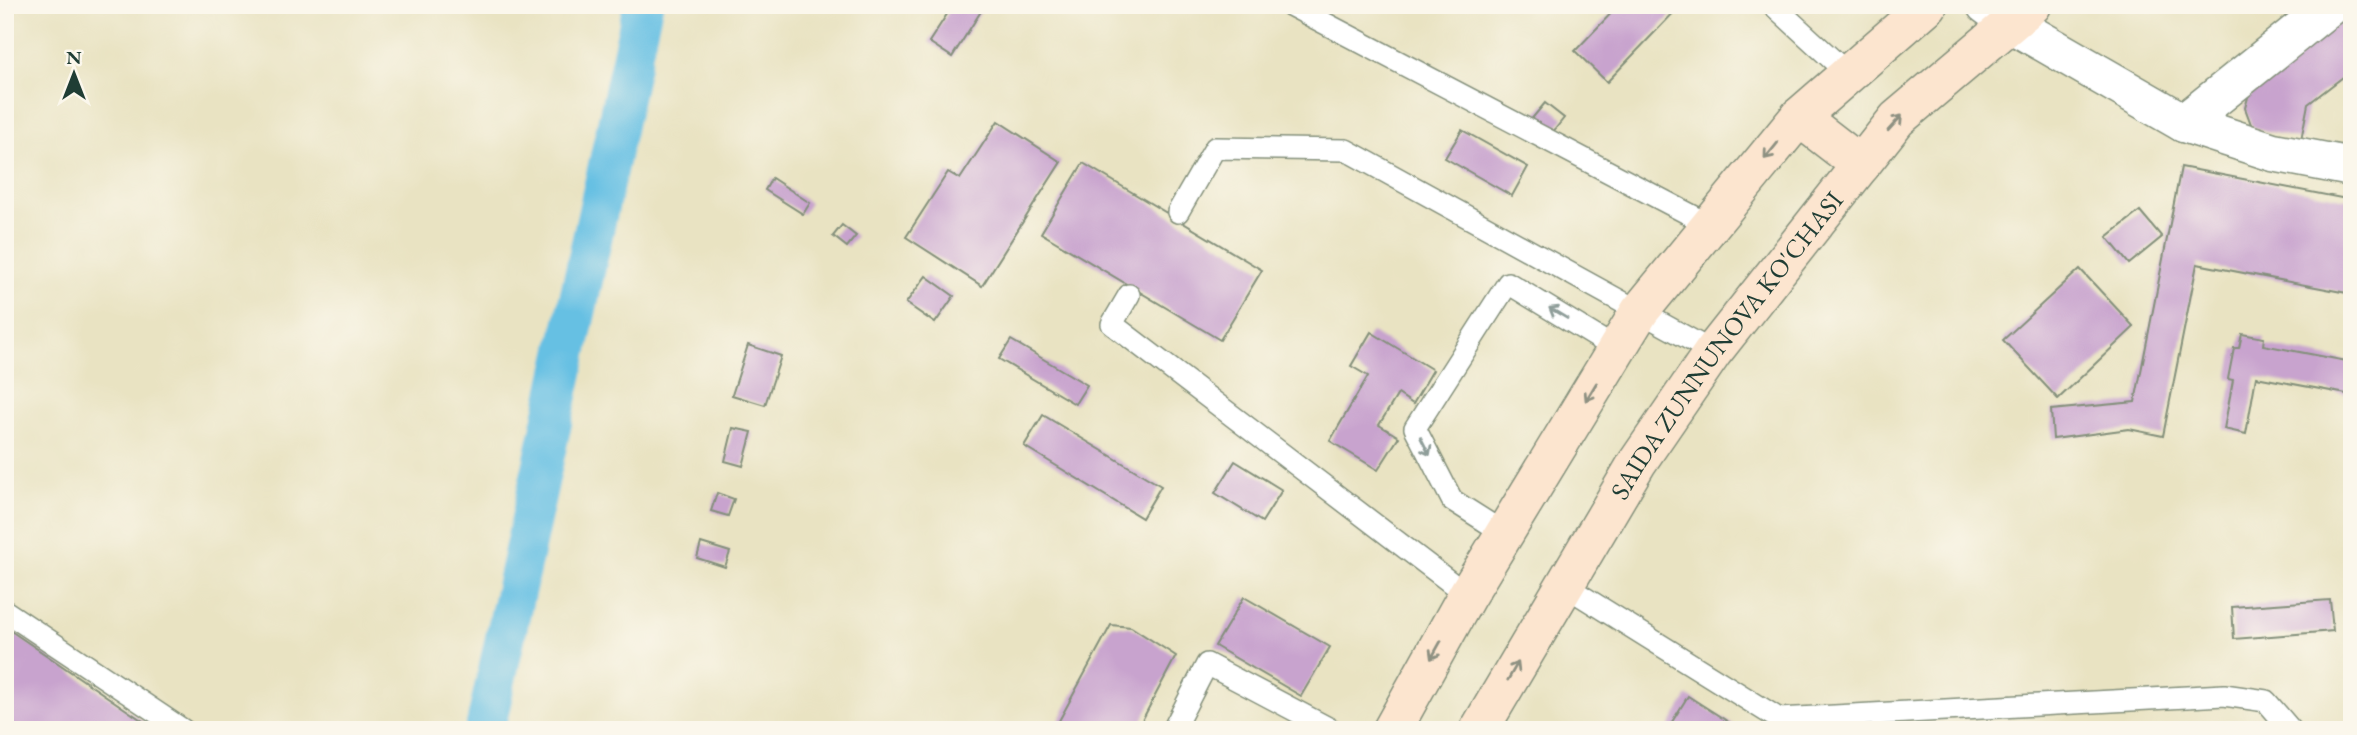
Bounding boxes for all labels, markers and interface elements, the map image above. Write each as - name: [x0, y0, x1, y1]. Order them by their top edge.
- north arrow: [38, 38, 108, 108]
- text: N: [66, 45, 82, 70]
- one-way arrow: [1887, 114, 1903, 132]
- one-way arrow: [1763, 142, 1778, 160]
- street label: SAIDA ZUNNUNOVA KO'CHASI: [1602, 184, 1851, 506]
- one-way arrow: [1549, 306, 1569, 320]
- one-way arrow: [1583, 381, 1597, 401]
- one-way arrow: [1418, 435, 1432, 456]
- one-way arrow: [1429, 639, 1442, 660]
- one-way arrow: [1507, 661, 1521, 681]

